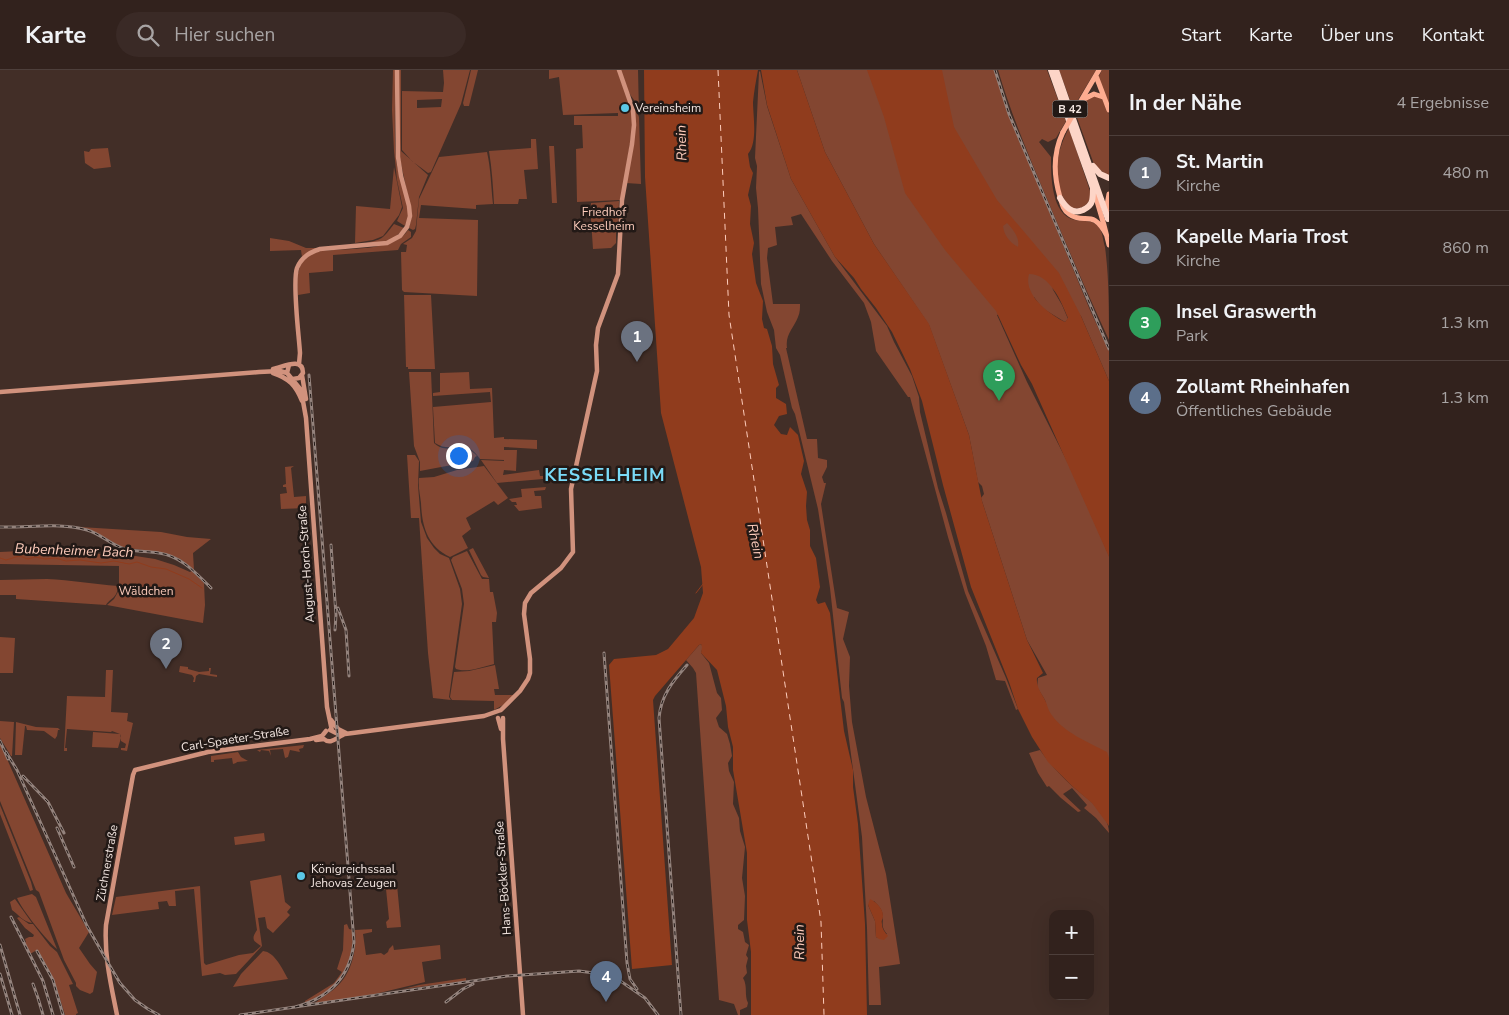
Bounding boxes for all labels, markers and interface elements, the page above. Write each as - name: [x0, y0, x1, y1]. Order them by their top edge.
- search box: [116, 12, 466, 57]
- text: Karte: [25, 19, 86, 51]
- icon: search: [134, 21, 162, 49]
- text: Hier suchen: [174, 22, 275, 48]
- text: Start: [1181, 23, 1221, 47]
- text: Karte: [1249, 23, 1293, 47]
- text: Über uns: [1321, 23, 1394, 47]
- text: Kontakt: [1422, 23, 1484, 47]
- text: In der Nähe: [1129, 89, 1242, 117]
- text: 4 Ergebnisse: [1396, 92, 1489, 114]
- place label: Vereinsheim: [634, 100, 701, 116]
- road number: B 42: [1052, 100, 1088, 118]
- marker: Vereinsheim: [619, 102, 631, 114]
- water label: Rhein: [671, 125, 692, 161]
- text: St. Martin: [1176, 149, 1264, 175]
- text: 1: [1140, 162, 1150, 184]
- text: 480 m: [1442, 162, 1489, 184]
- text: Kirche: [1176, 175, 1220, 197]
- park label: Friedhof Kesselheim: [573, 204, 635, 234]
- text: Kapelle Maria Trost: [1176, 224, 1348, 250]
- text: 2: [1140, 237, 1150, 259]
- text: 860 m: [1442, 237, 1489, 259]
- text: Kirche: [1176, 250, 1220, 272]
- text: Insel Graswerth: [1176, 299, 1317, 325]
- text: 3: [1140, 312, 1150, 334]
- text: 1.3 km: [1440, 312, 1489, 334]
- pin: 1: [621, 321, 653, 362]
- text: Park: [1176, 325, 1208, 347]
- pin: 3: [983, 360, 1015, 401]
- text: Zollamt Rheinhafen: [1176, 374, 1350, 400]
- text: 4: [1140, 387, 1150, 409]
- text: 1.3 km: [1440, 387, 1489, 409]
- text: Öffentliches Gebäude: [1176, 400, 1332, 422]
- your location: [446, 443, 472, 469]
- district label: KESSELHEIM: [544, 463, 666, 487]
- street label: August-Horch-Straße: [294, 505, 318, 623]
- water label: Rhein: [742, 522, 769, 561]
- water label: Bubenheimer Bach: [14, 539, 134, 562]
- park label: Wäldchen: [119, 583, 173, 599]
- pin: 2: [150, 628, 182, 669]
- street label: Carl-Spaeter-Straße: [180, 723, 290, 755]
- street label: Hans-Böckler-Straße: [491, 820, 515, 936]
- street label: Züchnerstraße: [92, 823, 122, 903]
- place label: Königreichssaal Jehovas Zeugen: [310, 861, 396, 891]
- marker: Königreichssaal Jehovas Zeugen: [295, 870, 307, 882]
- map controls: [1049, 910, 1094, 1000]
- button: +: [1049, 910, 1094, 955]
- water label: Rhein: [790, 924, 809, 960]
- button: −: [1049, 955, 1094, 1000]
- pin: 4: [590, 961, 622, 1002]

